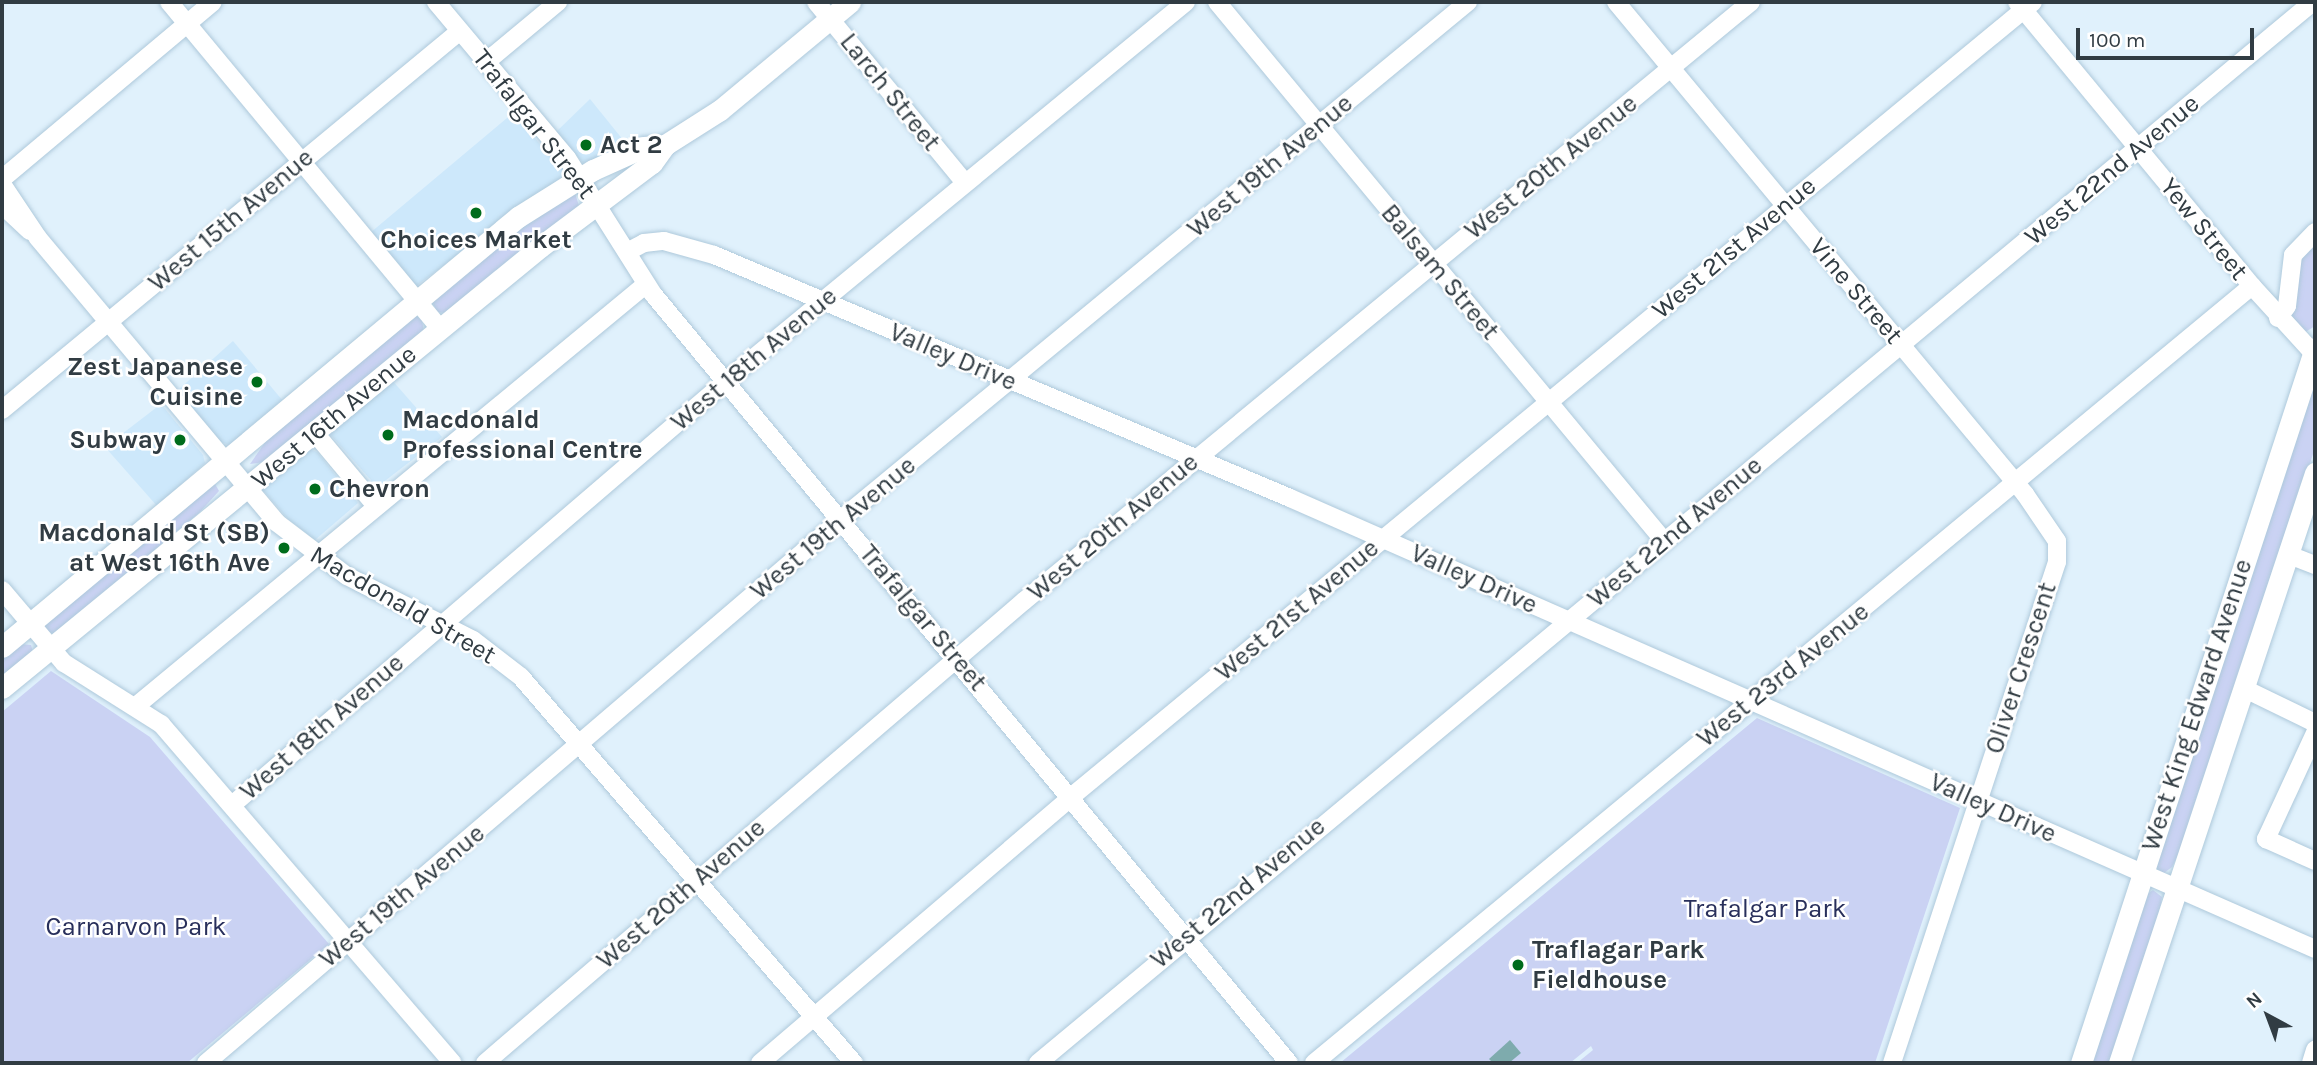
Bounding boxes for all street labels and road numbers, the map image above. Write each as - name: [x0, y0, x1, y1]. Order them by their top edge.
- street label: Larch Street: [833, 27, 947, 157]
- street label: Trafalgar Street: [466, 43, 602, 205]
- street label: West 19th Avenue: [1181, 88, 1359, 244]
- street label: West 20th Avenue: [1458, 88, 1644, 246]
- street label: West 22nd Avenue: [2018, 88, 2206, 252]
- street label: West 15th Avenue: [142, 142, 320, 298]
- street label: West 21st Avenue: [1646, 170, 1822, 326]
- street label: Yew Street: [2153, 172, 2255, 286]
- street label: Balsam Street: [1374, 198, 1506, 346]
- street label: Vine Street: [1803, 232, 1909, 350]
- street label: West 18th Avenue: [665, 280, 843, 438]
- street label: Valley Drive: [885, 316, 1021, 398]
- street label: West 16th Avenue: [245, 339, 423, 495]
- street label: West 20th Avenue: [1021, 447, 1205, 607]
- street label: West 19th Avenue: [744, 450, 922, 606]
- street label: West 22nd Avenue: [1581, 450, 1769, 614]
- street label: West 21st Avenue: [1209, 532, 1385, 688]
- street label: Valley Drive: [1406, 537, 1542, 621]
- street label: Macdonald Street: [304, 539, 502, 671]
- street label: Trafalgar Street: [853, 539, 993, 697]
- street label: West King Edward Avenue: [2135, 555, 2259, 855]
- street label: Oliver Crescent: [1979, 578, 2063, 758]
- street label: West 23rd Avenue: [1691, 596, 1875, 754]
- street label: West 18th Avenue: [234, 647, 410, 807]
- street label: Valley Drive: [1925, 766, 2061, 850]
- street label: West 22nd Avenue: [1144, 811, 1332, 975]
- street label: West 20th Avenue: [590, 812, 772, 976]
- street label: West 19th Avenue: [313, 818, 491, 974]

